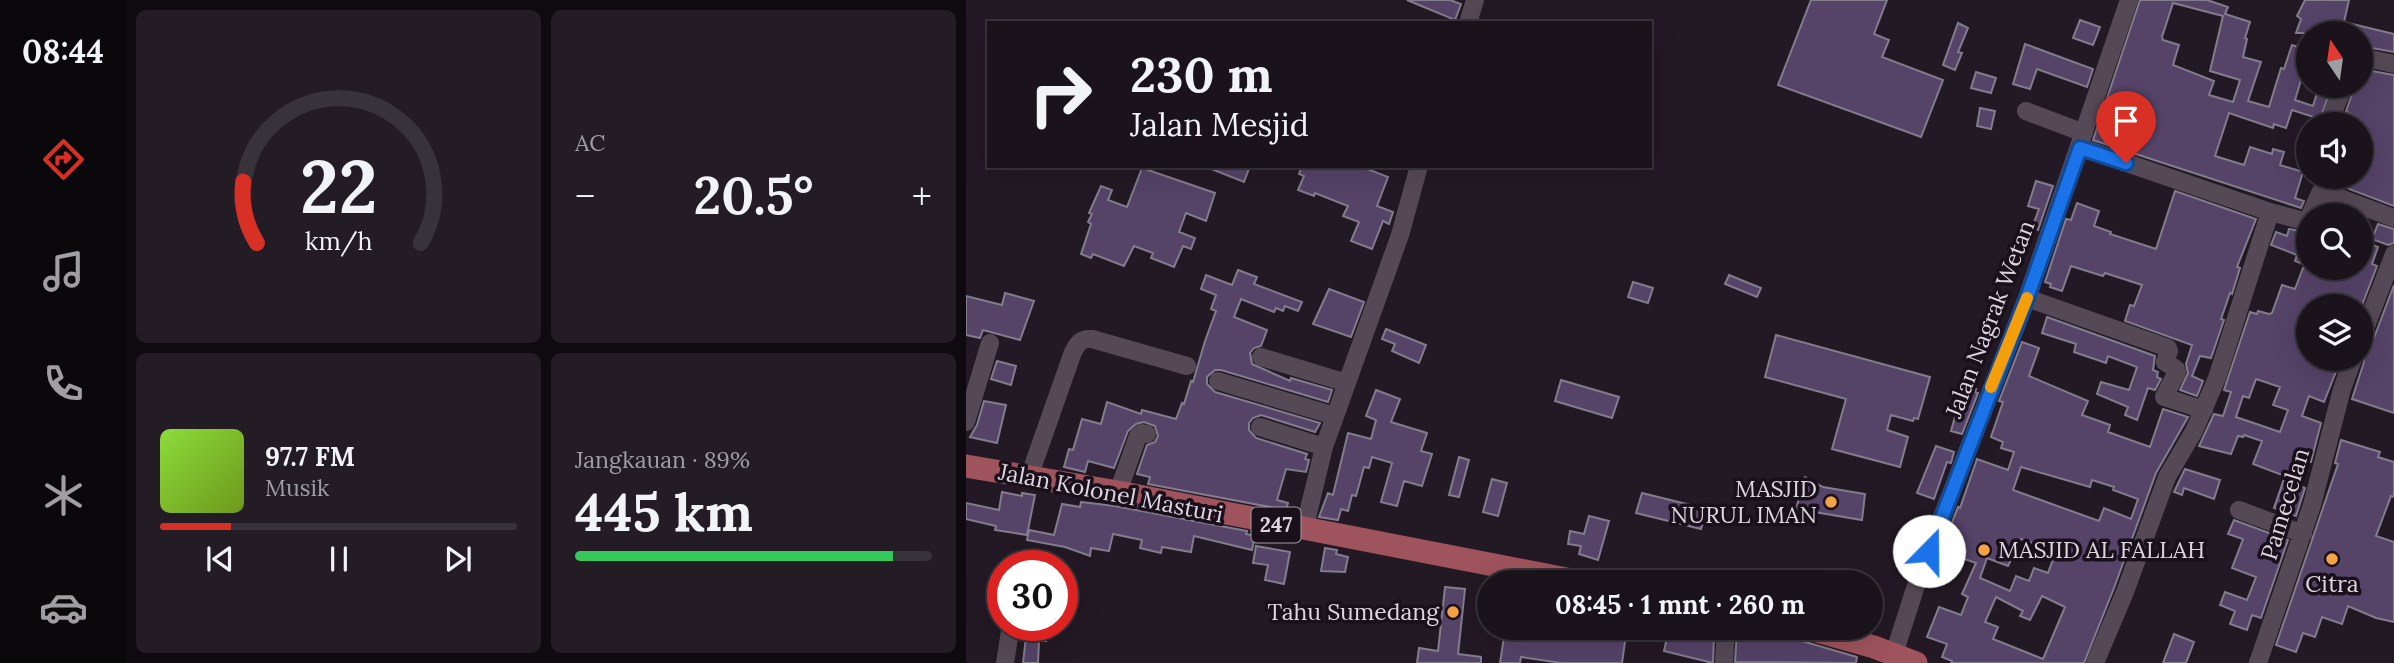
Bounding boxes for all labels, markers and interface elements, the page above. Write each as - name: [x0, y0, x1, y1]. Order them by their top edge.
- north arrow: [2296, 21, 2373, 98]
- map controls: [2296, 21, 2373, 371]
- text: 08:44: [22, 31, 104, 72]
- text: 230 m: [1130, 43, 1273, 105]
- icon: right: [1015, 49, 1106, 140]
- pin: [2096, 91, 2156, 163]
- icon: arrive: [2107, 102, 2145, 140]
- text: Jalan Mesjid: [1130, 104, 1309, 145]
- button: sound: [2296, 112, 2373, 189]
- text: AC: [575, 128, 605, 157]
- icon: directions: [39, 135, 88, 184]
- text: 22: [300, 140, 377, 233]
- text: 20.5°: [694, 162, 813, 228]
- text: −: [575, 172, 595, 220]
- text: +: [912, 172, 932, 220]
- button: search: [2296, 203, 2373, 280]
- street label: Jalan Nagrak Wetan: [1938, 216, 2041, 423]
- text: km/h: [305, 224, 372, 256]
- icon: music: [39, 247, 88, 296]
- button: layers: [2296, 294, 2373, 371]
- icon: phone: [39, 359, 88, 408]
- text: 97.7 FM: [265, 440, 355, 473]
- street label: Pamecelan: [2254, 444, 2315, 563]
- text: Jangkauan · 89%: [575, 445, 750, 474]
- street label: Jalan Kolonel Masturi: [995, 456, 1226, 529]
- icon: climate: [39, 471, 88, 520]
- text: Musik: [265, 473, 329, 502]
- place label: MASJID NURUL IMAN: [1670, 474, 1817, 529]
- text: 445 km: [575, 479, 753, 545]
- marker: MASJID NURUL IMAN: [1823, 494, 1839, 510]
- road number: 247: [1252, 508, 1300, 542]
- position arrow: [1892, 514, 1966, 588]
- place label: MASJID AL FALLAH: [1998, 535, 2205, 564]
- icon: previous: [201, 540, 239, 578]
- icon: pause: [320, 540, 358, 578]
- icon: next: [439, 540, 477, 578]
- marker: MASJID AL FALLAH: [1976, 542, 1992, 558]
- speed limit sign: 30: [987, 550, 1078, 641]
- marker: Citra: [2324, 551, 2340, 567]
- place label: Citra: [2305, 569, 2359, 598]
- icon: car: [39, 583, 88, 632]
- text: 08:45 · 1 mnt · 260 m: [1555, 588, 1805, 621]
- place label: Tahu Sumedang: [1268, 597, 1440, 626]
- marker: Tahu Sumedang: [1445, 604, 1461, 620]

